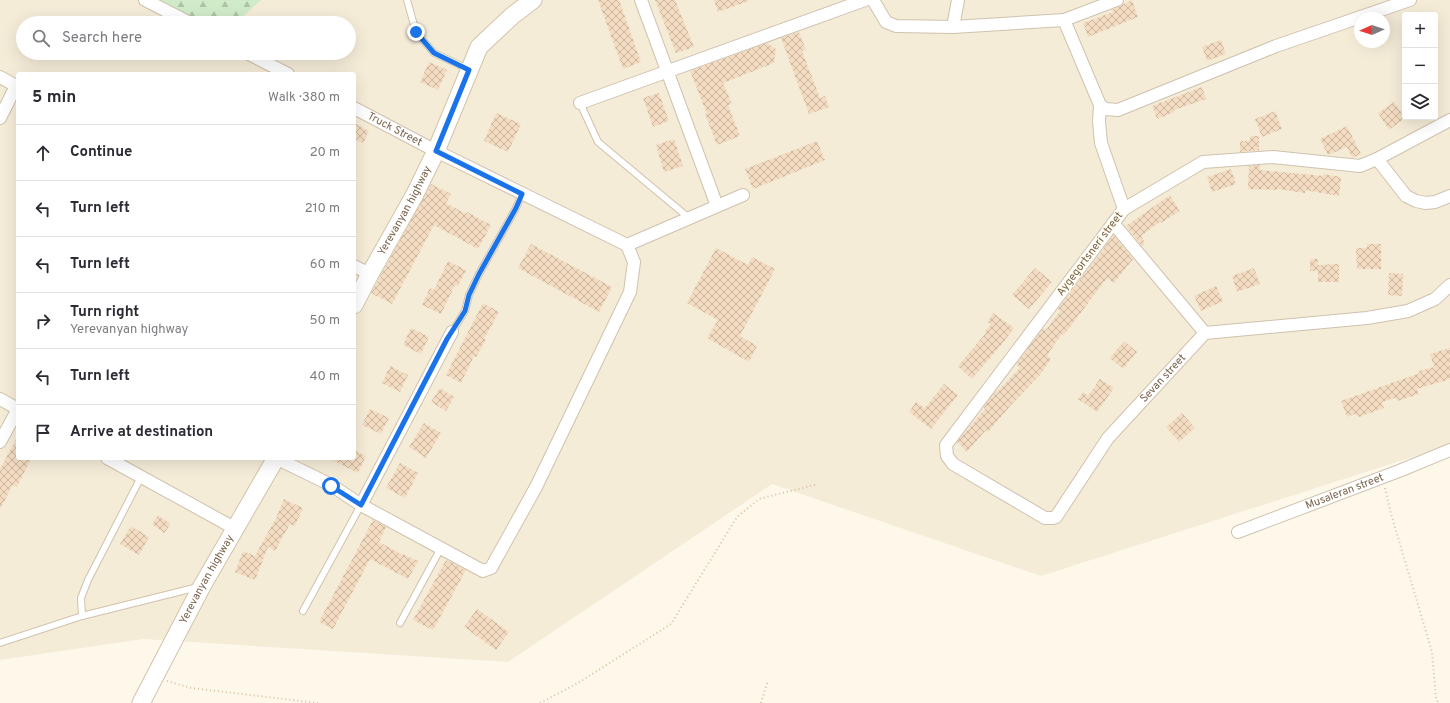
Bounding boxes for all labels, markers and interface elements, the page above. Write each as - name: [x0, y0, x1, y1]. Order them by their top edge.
- north arrow: [1354, 12, 1390, 48]
- map controls: [1402, 12, 1438, 120]
- button: +: [1402, 12, 1438, 48]
- search box: [16, 16, 356, 60]
- route end: [407, 23, 425, 41]
- icon: search: [30, 27, 52, 49]
- text: Search here: [62, 29, 142, 48]
- button: −: [1402, 48, 1438, 84]
- button: layers: [1402, 84, 1438, 120]
- text: 5 min: [32, 87, 76, 109]
- text: Walk · 380 m: [268, 90, 340, 106]
- street label: Truck Street: [365, 109, 425, 150]
- icon: ahead: [32, 142, 54, 164]
- text: Continue: [70, 143, 132, 162]
- text: 20 m: [310, 145, 340, 161]
- street label: Yerevanyan highway: [375, 163, 435, 258]
- icon: left: [32, 198, 54, 220]
- text: Turn left: [70, 199, 130, 218]
- text: 210 m: [305, 201, 340, 217]
- street label: Aygegortsneri street: [1054, 209, 1126, 299]
- icon: left: [32, 254, 54, 276]
- text: Turn left: [70, 255, 130, 274]
- text: 60 m: [310, 257, 340, 273]
- text: Turn right: [70, 303, 139, 322]
- icon: right: [32, 310, 54, 332]
- text: 50 m: [310, 313, 340, 329]
- text: Yerevanyan highway: [70, 322, 188, 338]
- street label: Sevan street: [1137, 351, 1189, 406]
- icon: left: [32, 366, 54, 388]
- text: Turn left: [70, 367, 130, 386]
- text: 40 m: [310, 369, 340, 385]
- icon: arrive: [32, 422, 54, 444]
- text: Arrive at destination: [70, 423, 213, 442]
- street label: Musaleran street: [1304, 470, 1386, 513]
- route start: [322, 477, 340, 495]
- street label: Yerevanyan highway: [176, 532, 237, 627]

